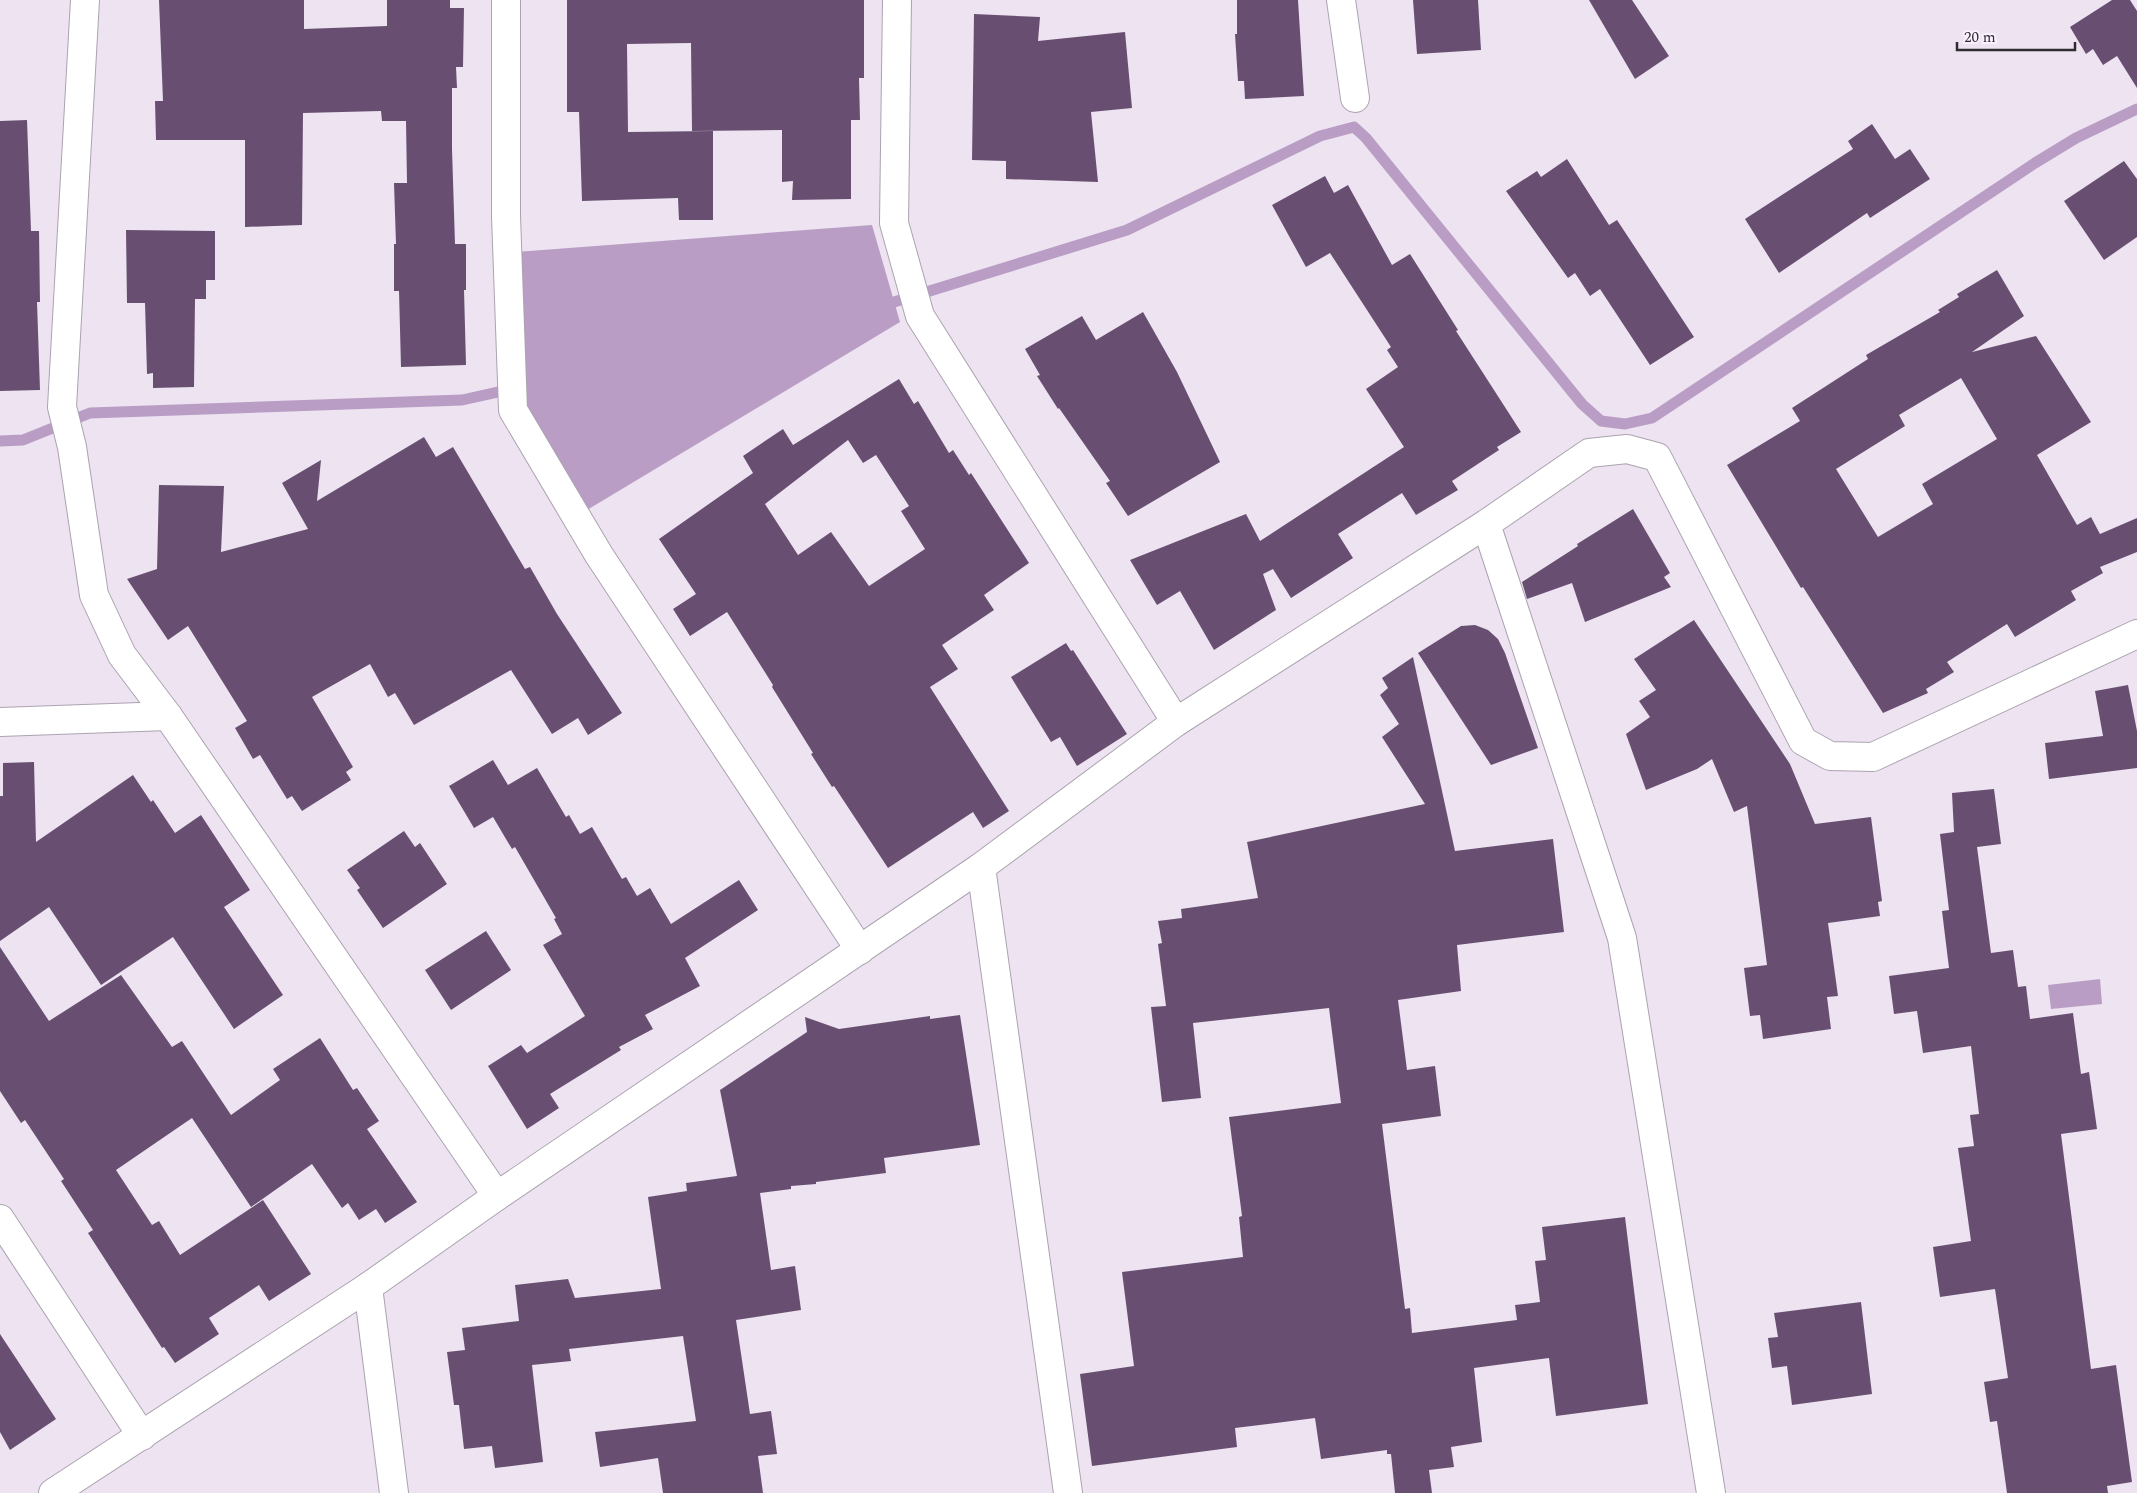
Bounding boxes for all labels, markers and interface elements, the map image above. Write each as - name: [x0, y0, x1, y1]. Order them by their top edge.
- scale bar: [1957, 20, 2074, 52]
- text: 20 m: [1964, 26, 1996, 49]

